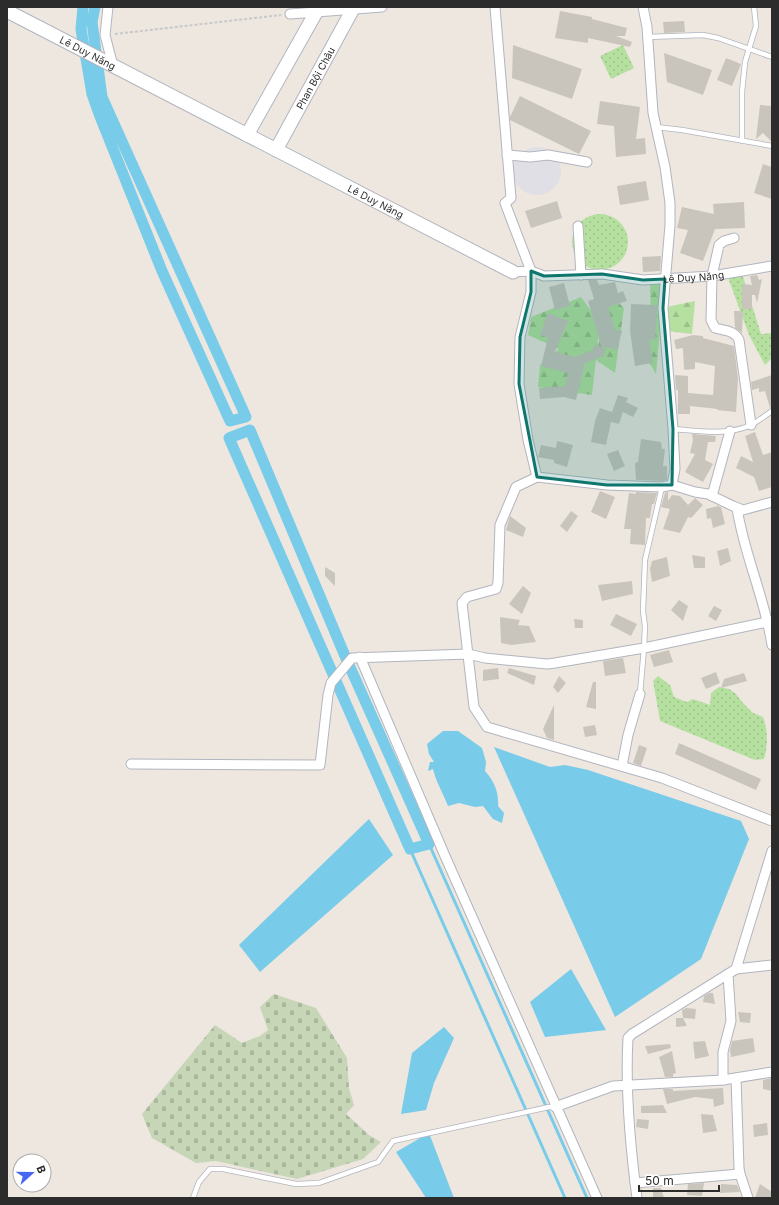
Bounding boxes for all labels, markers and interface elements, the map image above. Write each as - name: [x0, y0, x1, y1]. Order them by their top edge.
- street label: Lê Duy Năng: [58, 33, 118, 72]
- street label: Phan Bội Châu: [293, 45, 337, 111]
- street label: Lê Duy Năng: [346, 182, 406, 221]
- street label: Lê Duy Năng: [663, 268, 725, 285]
- north arrow: [12, 1153, 52, 1193]
- text: B: [33, 1164, 49, 1175]
- scale bar: [639, 1167, 719, 1193]
- text: 50 m: [645, 1173, 674, 1188]

